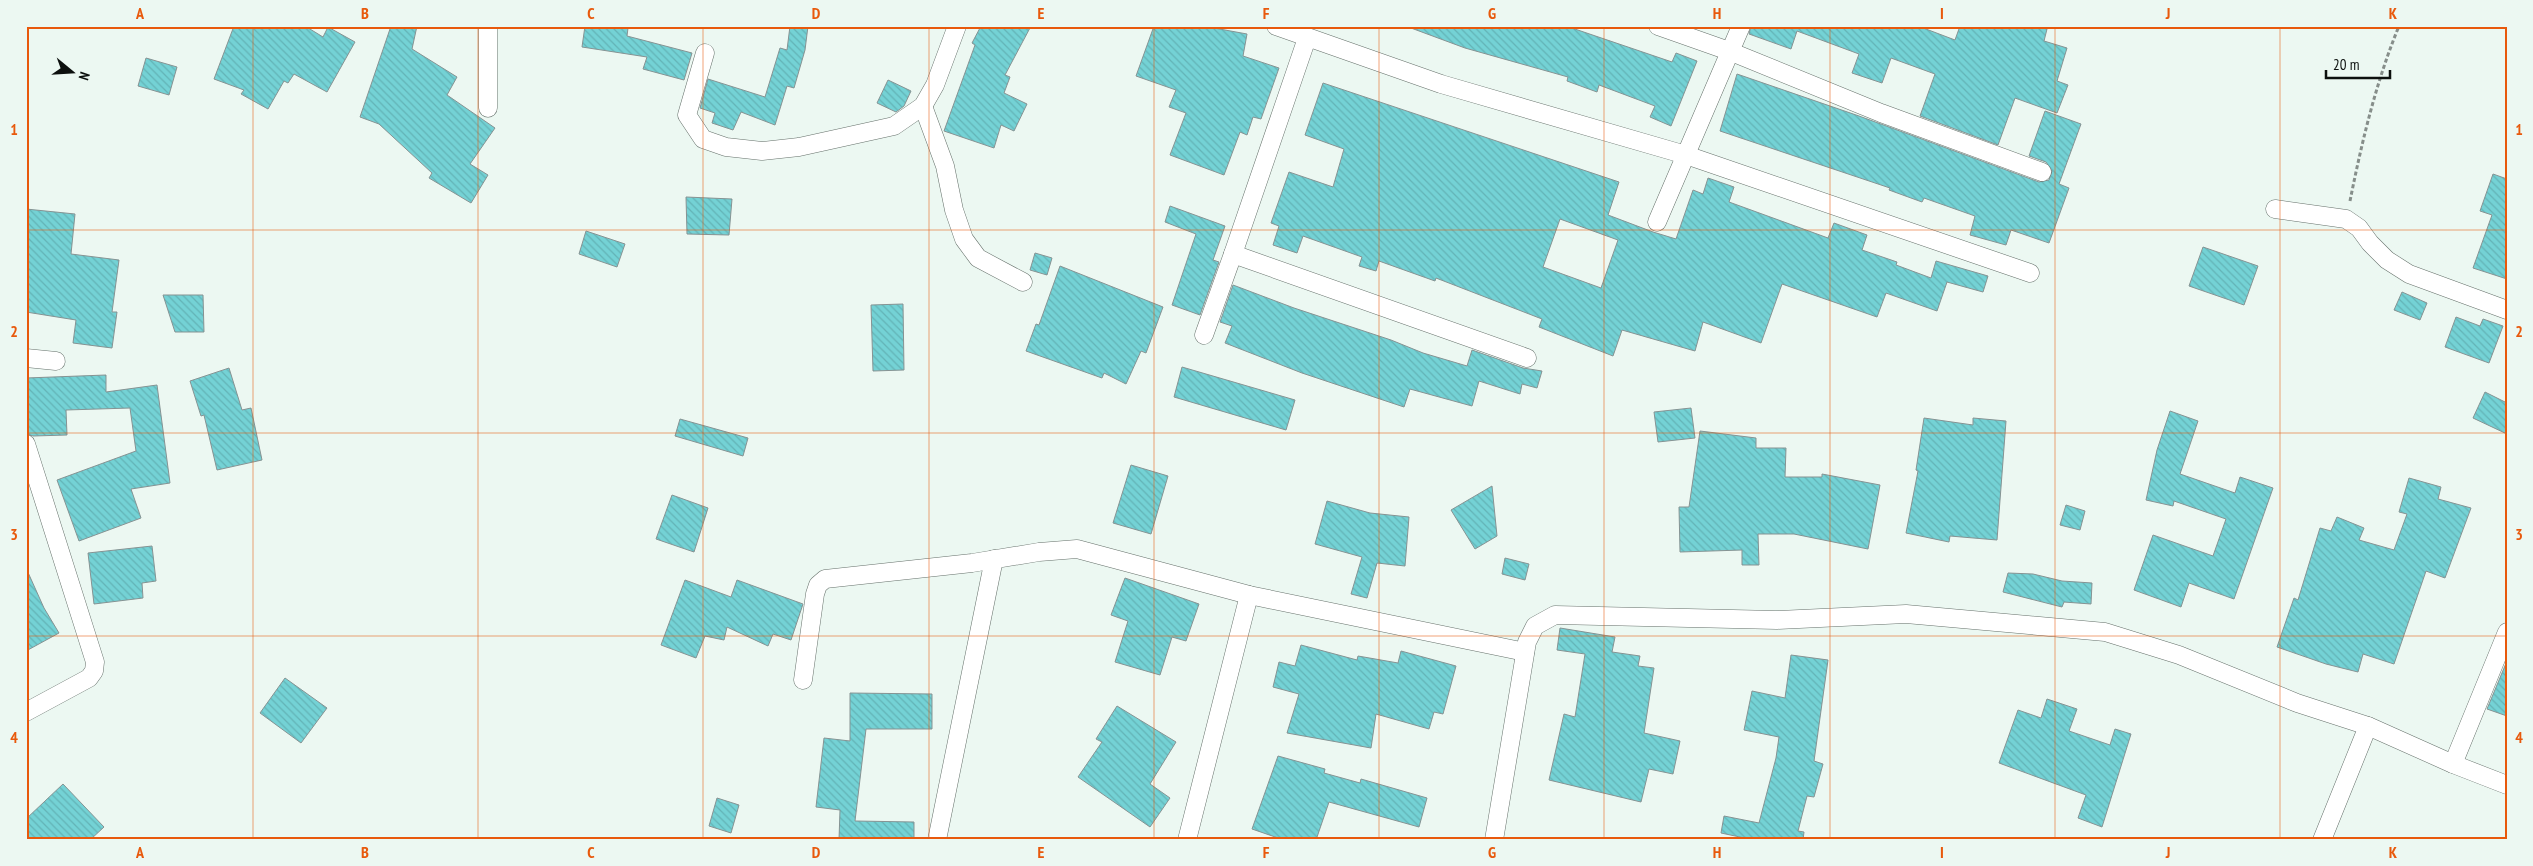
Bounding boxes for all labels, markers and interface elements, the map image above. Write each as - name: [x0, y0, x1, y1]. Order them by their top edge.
- text: A: [135, 3, 145, 23]
- text: B: [361, 3, 369, 23]
- text: C: [587, 3, 595, 23]
- text: D: [812, 3, 821, 23]
- text: E: [1038, 3, 1045, 23]
- text: F: [1263, 3, 1270, 23]
- text: G: [1488, 3, 1496, 23]
- text: H: [1713, 3, 1721, 23]
- text: I: [1940, 3, 1944, 23]
- text: J: [2165, 3, 2170, 23]
- text: K: [2389, 3, 2398, 23]
- north arrow: [48, 48, 98, 98]
- scale bar: [2326, 48, 2389, 80]
- text: 20 m: [2333, 55, 2359, 74]
- text: N: [75, 70, 94, 82]
- text: 1: [10, 119, 18, 139]
- text: 1: [2515, 119, 2523, 139]
- text: 2: [10, 321, 18, 341]
- text: 2: [2515, 321, 2523, 341]
- text: 3: [10, 524, 18, 544]
- text: 3: [2515, 524, 2523, 544]
- text: 4: [10, 727, 18, 747]
- text: 4: [2515, 727, 2523, 747]
- text: A: [135, 842, 145, 862]
- text: B: [361, 842, 369, 862]
- text: C: [587, 842, 595, 862]
- text: D: [812, 842, 821, 862]
- text: E: [1038, 842, 1045, 862]
- text: F: [1263, 842, 1270, 862]
- text: G: [1488, 842, 1496, 862]
- text: H: [1713, 842, 1721, 862]
- text: I: [1940, 842, 1944, 862]
- text: J: [2165, 842, 2170, 862]
- text: K: [2389, 842, 2398, 862]

